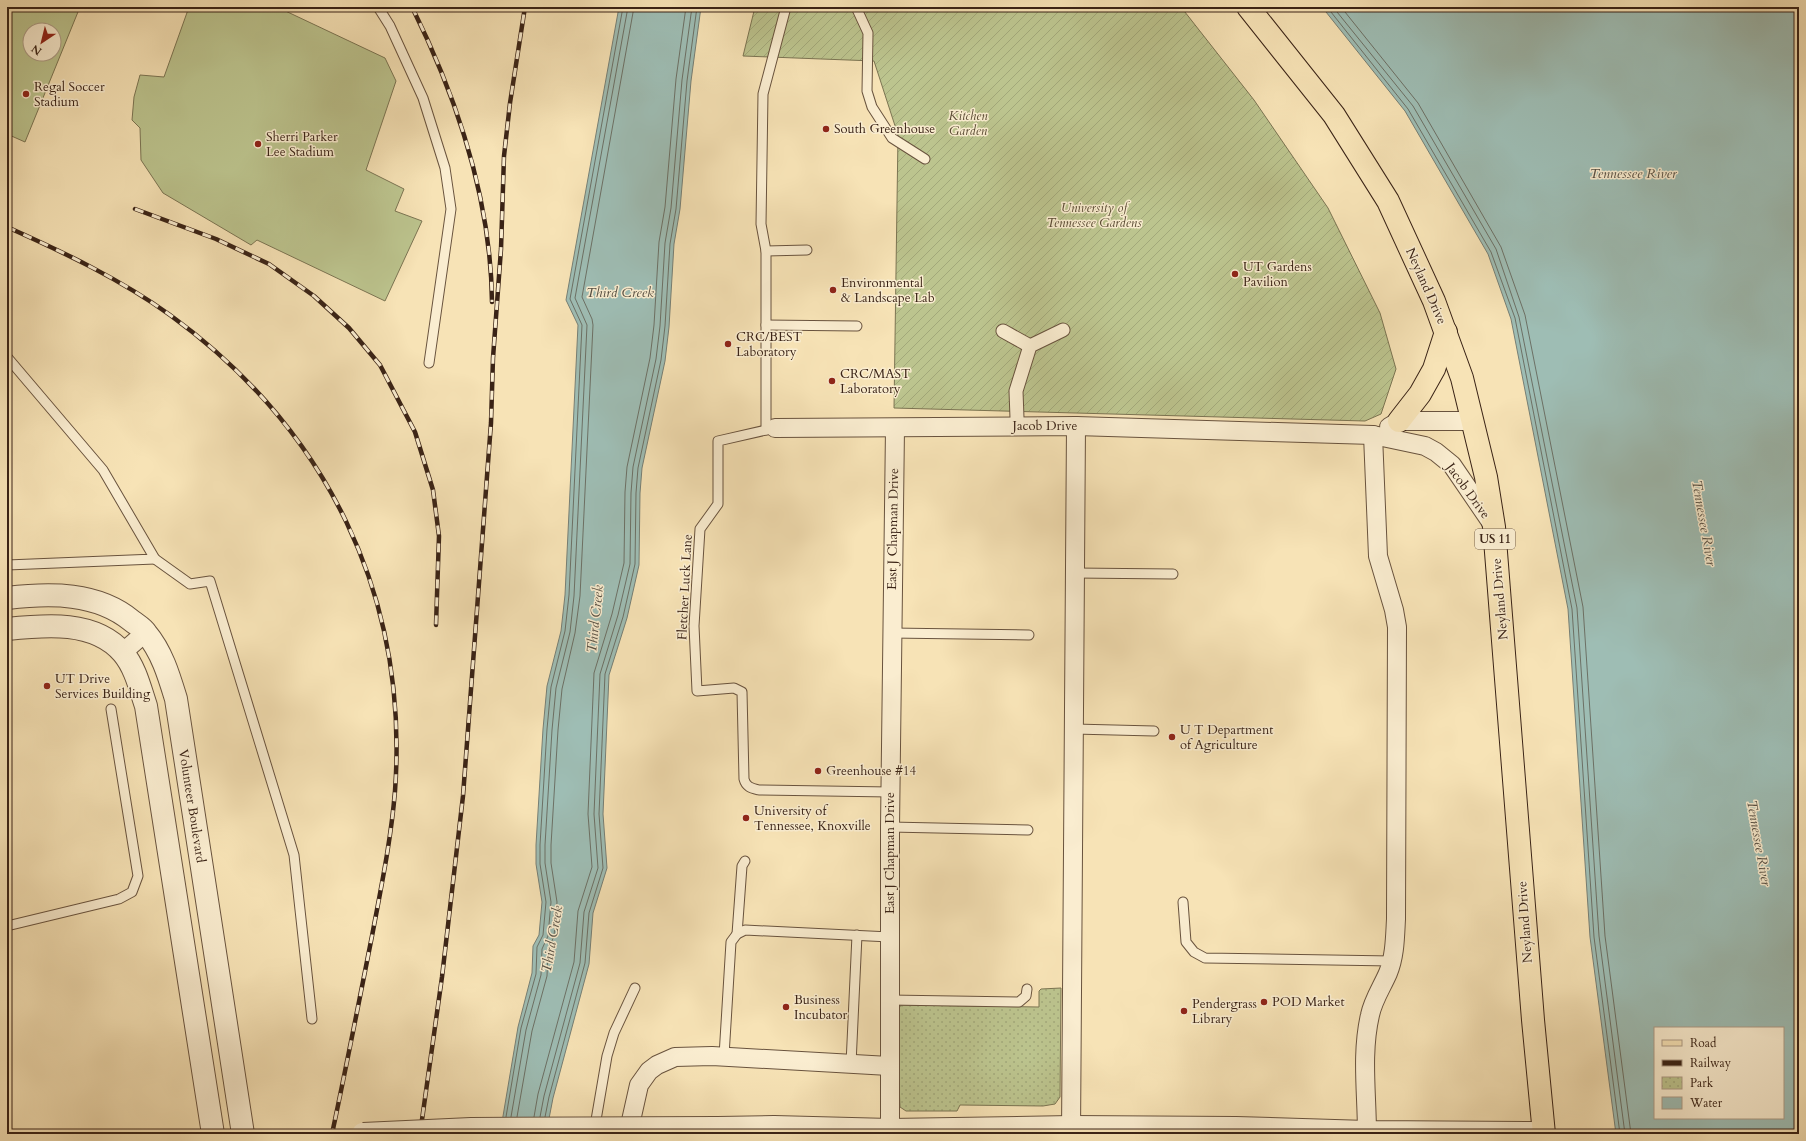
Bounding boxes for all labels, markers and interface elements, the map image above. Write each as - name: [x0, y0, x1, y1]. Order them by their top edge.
- north arrow: [22, 22, 62, 62]
- text: N: [28, 41, 45, 59]
- place label: Regal Soccer Stadium: [34, 78, 105, 111]
- marker: Regal Soccer Stadium: [21, 89, 31, 99]
- park label: Kitchen Garden: [949, 107, 988, 140]
- place label: South Greenhouse: [834, 120, 935, 138]
- marker: South Greenhouse: [821, 124, 831, 134]
- place label: Sherri Parker Lee Stadium: [266, 128, 338, 161]
- marker: Sherri Parker Lee Stadium: [253, 139, 263, 149]
- water label: Tennessee River: [1589, 164, 1677, 183]
- park label: University of Tennessee Gardens: [1046, 199, 1142, 232]
- street label: Neyland Drive: [1401, 245, 1451, 327]
- place label: UT Gardens Pavilion: [1243, 258, 1312, 291]
- marker: UT Gardens Pavilion: [1230, 269, 1240, 279]
- place label: Environmental & Landscape Lab: [841, 274, 935, 307]
- water label: Third Creek: [586, 283, 654, 302]
- marker: Environmental & Landscape Lab: [828, 285, 838, 295]
- place label: CRC/BEST Laboratory: [736, 328, 802, 361]
- marker: CRC/BEST Laboratory: [723, 339, 733, 349]
- place label: CRC/MAST Laboratory: [840, 365, 911, 398]
- marker: CRC/MAST Laboratory: [827, 376, 837, 386]
- street label: Jacob Drive: [1011, 417, 1078, 435]
- street label: Jacob Drive: [1440, 458, 1494, 523]
- street label: East J Chapman Drive: [883, 468, 903, 590]
- water label: Tennessee River: [1687, 479, 1721, 568]
- road number: US 11: [1475, 529, 1515, 549]
- street label: Fletcher Luck Lane: [673, 533, 697, 640]
- street label: Neyland Drive: [1487, 557, 1513, 641]
- water label: Third Creek: [582, 584, 608, 654]
- place label: UT Drive Services Building: [55, 670, 151, 703]
- marker: UT Drive Services Building: [42, 681, 52, 691]
- place label: U T Department of Agriculture: [1180, 721, 1273, 754]
- marker: U T Department of Agriculture: [1167, 732, 1177, 742]
- street label: Volunteer Boulevard: [174, 748, 210, 864]
- place label: Greenhouse #14: [826, 762, 916, 780]
- marker: Greenhouse #14: [813, 766, 823, 776]
- street label: East J Chapman Drive: [881, 792, 899, 914]
- water label: Tennessee River: [1742, 799, 1776, 888]
- place label: University of Tennessee, Knoxville: [754, 802, 871, 835]
- marker: University of Tennessee, Knoxville: [741, 813, 751, 823]
- street label: Neyland Drive: [1513, 880, 1537, 964]
- water label: Third Creek: [537, 904, 567, 974]
- place label: Business Incubator: [794, 991, 848, 1024]
- place label: POD Market: [1272, 993, 1345, 1011]
- place label: Pendergrass Library: [1192, 995, 1257, 1028]
- marker: POD Market: [1259, 997, 1269, 1007]
- marker: Business Incubator: [781, 1002, 791, 1012]
- marker: Pendergrass Library: [1179, 1006, 1189, 1016]
- legend: [1654, 1027, 1784, 1119]
- text: Road: [1690, 1035, 1717, 1051]
- text: Railway: [1690, 1055, 1732, 1071]
- text: Park: [1690, 1075, 1714, 1091]
- text: Water: [1689, 1095, 1723, 1111]

